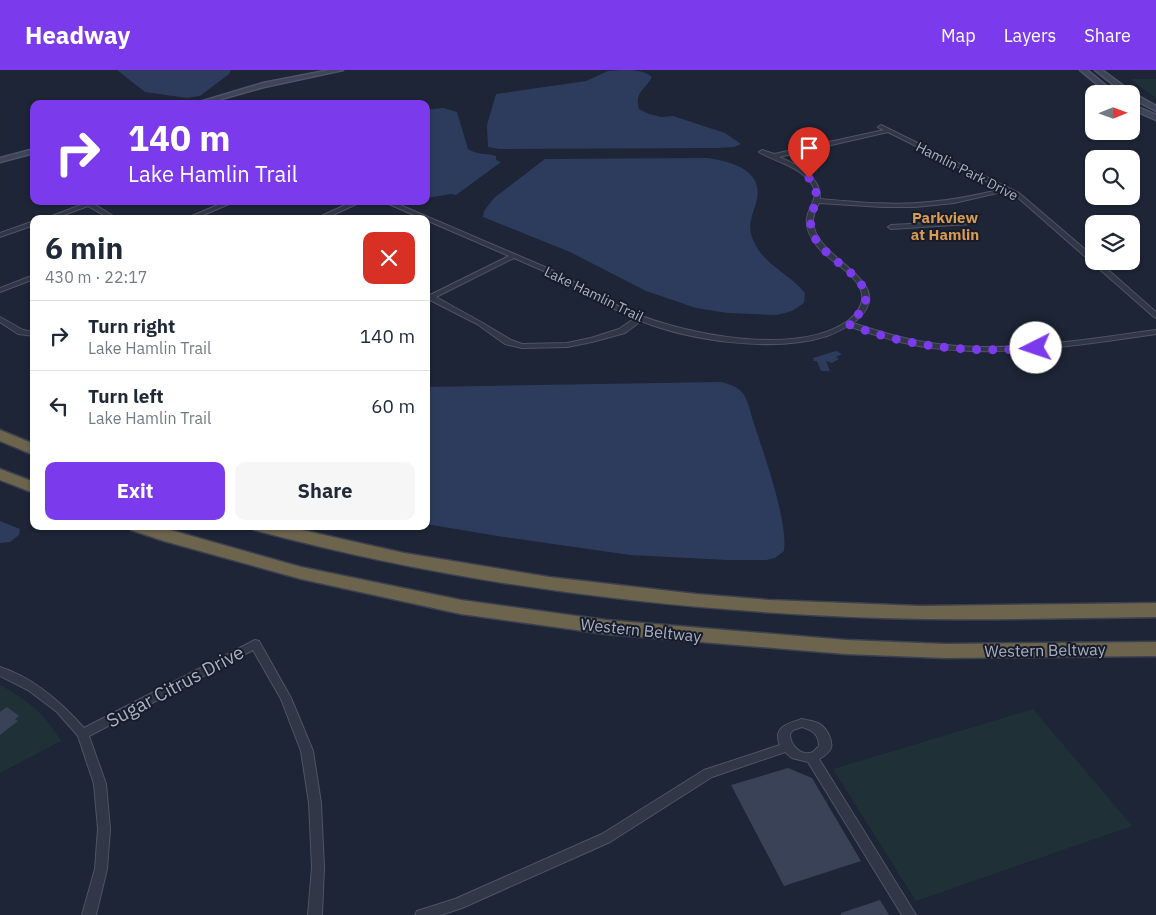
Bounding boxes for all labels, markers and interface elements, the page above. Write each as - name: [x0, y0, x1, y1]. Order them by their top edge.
- text: Headway: [25, 19, 130, 51]
- text: Map: [941, 24, 976, 47]
- text: Layers: [1004, 24, 1056, 47]
- text: Share: [1084, 24, 1131, 47]
- north arrow: [1085, 85, 1140, 140]
- map controls: [1085, 85, 1140, 270]
- text: 140 m: [128, 115, 231, 161]
- icon: right: [45, 120, 110, 185]
- pin: [788, 127, 830, 178]
- icon: arrive: [795, 134, 823, 162]
- street label: Hamlin Park Drive: [913, 137, 1021, 205]
- button: search: [1085, 150, 1140, 205]
- text: Lake Hamlin Trail: [128, 159, 298, 188]
- district label: Parkview at Hamlin: [911, 208, 979, 244]
- button: layers: [1085, 215, 1140, 270]
- text: 6 min: [45, 228, 123, 267]
- button: close: [363, 232, 415, 284]
- street label: Lake Hamlin Trail: [542, 262, 647, 326]
- text: 430 m · 22:17: [45, 267, 147, 287]
- text: Turn right: [88, 314, 175, 338]
- position arrow: [1009, 321, 1061, 373]
- icon: right: [45, 322, 73, 350]
- text: 140 m: [360, 324, 415, 348]
- text: Lake Hamlin Trail: [88, 338, 211, 358]
- text: Turn left: [88, 384, 164, 408]
- icon: left: [45, 392, 73, 420]
- text: 60 m: [371, 394, 415, 418]
- text: Lake Hamlin Trail: [88, 408, 211, 428]
- button: Exit: [45, 462, 225, 520]
- button: Share: [235, 462, 415, 520]
- street label: Western Beltway: [580, 614, 702, 646]
- street label: Western Beltway: [984, 639, 1106, 661]
- street label: Sugar Citrus Drive: [102, 640, 248, 732]

